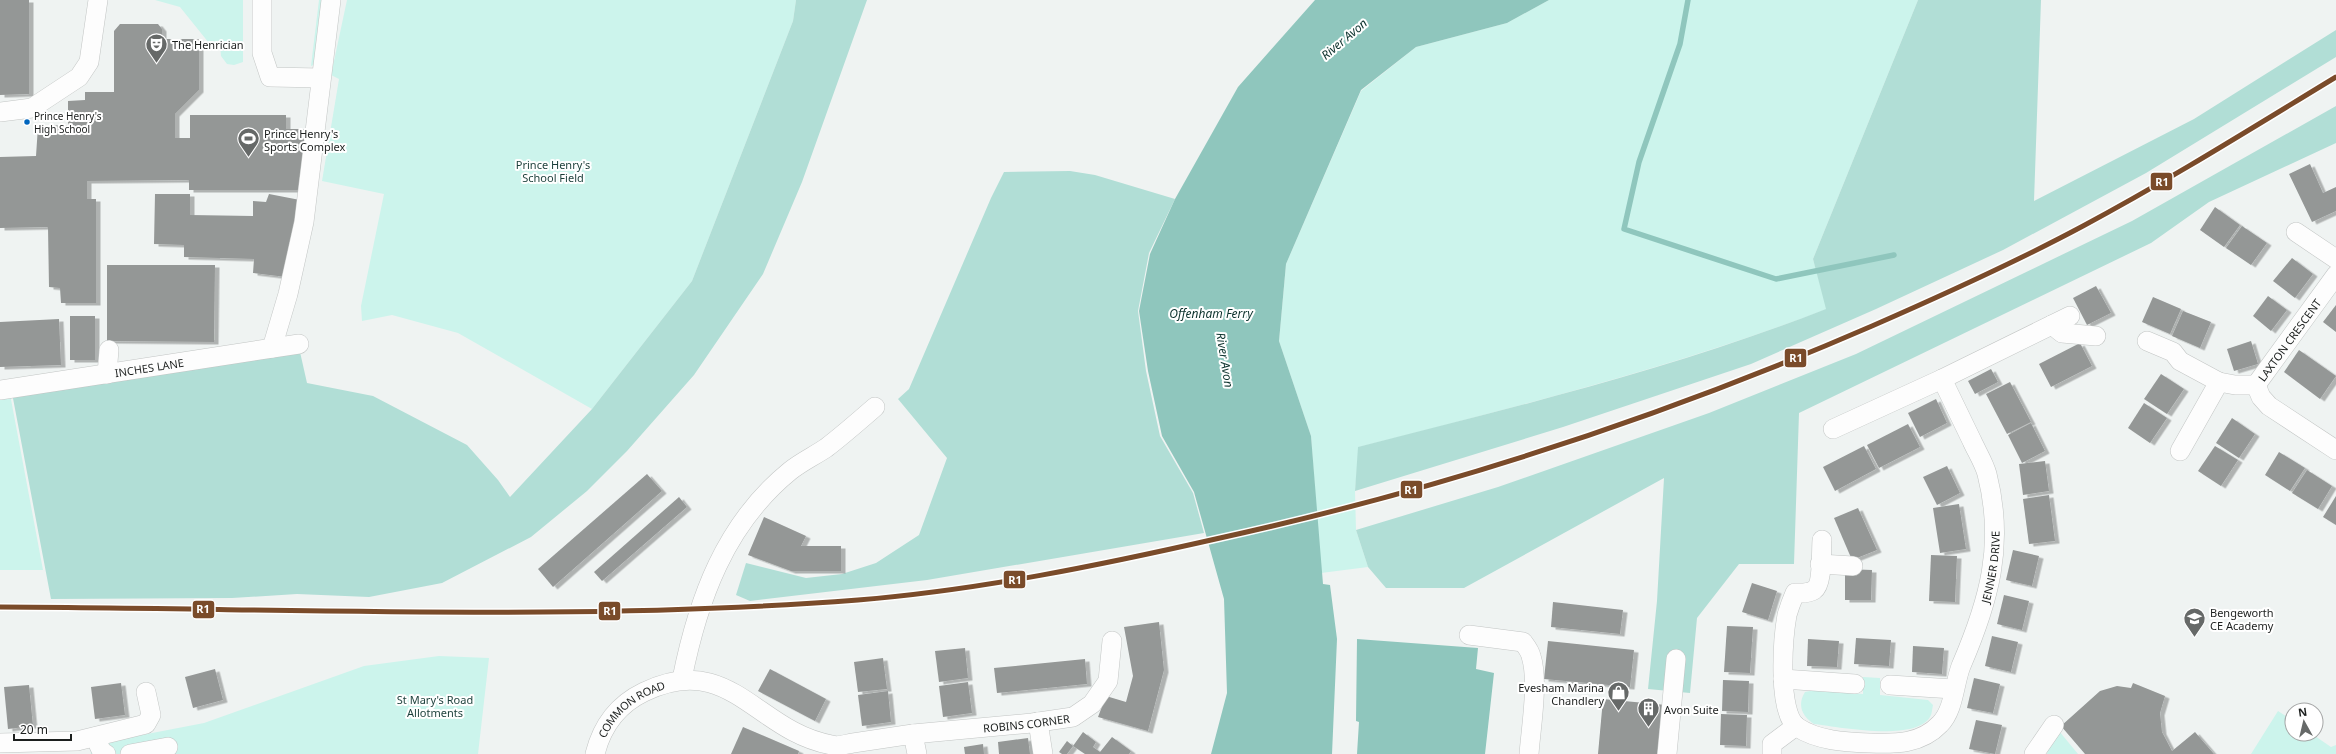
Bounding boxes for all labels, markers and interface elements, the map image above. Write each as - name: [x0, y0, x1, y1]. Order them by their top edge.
- water label: River Avon: [1317, 15, 1371, 63]
- theatre icon: The Henrician: [143, 31, 169, 64]
- place label: The Henrician: [172, 37, 244, 52]
- place label: Prince Henry's High School: [34, 109, 102, 136]
- marker: Prince Henry's High School: [22, 117, 32, 127]
- sports icon: Prince Henry's Sports Complex: [235, 126, 261, 159]
- place label: Prince Henry's Sports Complex: [264, 126, 346, 154]
- park label: Prince Henry's School Field: [516, 157, 590, 185]
- line badge: R1: [2150, 172, 2173, 191]
- text: R1: [2155, 174, 2169, 189]
- street label: LAXTON CRESCENT: [2254, 295, 2324, 384]
- water label: Offenham Ferry: [1169, 305, 1254, 322]
- water label: River Avon: [1212, 331, 1238, 389]
- line badge: R1: [1784, 348, 1807, 368]
- text: R1: [1789, 350, 1803, 365]
- street label: INCHES LANE: [114, 354, 185, 380]
- line badge: R1: [1400, 480, 1423, 499]
- text: R1: [1404, 482, 1418, 497]
- street label: JENNER DRIVE: [1977, 531, 2002, 606]
- line badge: R1: [1003, 570, 1026, 589]
- text: R1: [1008, 572, 1022, 587]
- line badge: R1: [192, 600, 215, 619]
- text: R1: [196, 601, 210, 616]
- line badge: R1: [598, 601, 621, 621]
- text: R1: [603, 603, 617, 618]
- school or university icon: Bengeworth CE Academy: [2181, 605, 2207, 638]
- place label: Bengeworth CE Academy: [2210, 605, 2274, 633]
- street label: COMMON ROAD: [594, 677, 667, 740]
- place label: Evesham Marina Chandlery: [1518, 680, 1604, 708]
- shop icon: Evesham Marina Chandlery: [1606, 680, 1632, 713]
- park label: St Mary's Road Allotments: [397, 692, 473, 720]
- building icon: Avon Suite: [1636, 696, 1662, 729]
- place label: Avon Suite: [1664, 702, 1719, 717]
- north arrow: [2284, 702, 2324, 742]
- text: N: [2297, 704, 2308, 720]
- street label: ROBINS CORNER: [982, 710, 1071, 735]
- scale bar: [14, 716, 71, 742]
- text: 20 m: [20, 721, 48, 738]

